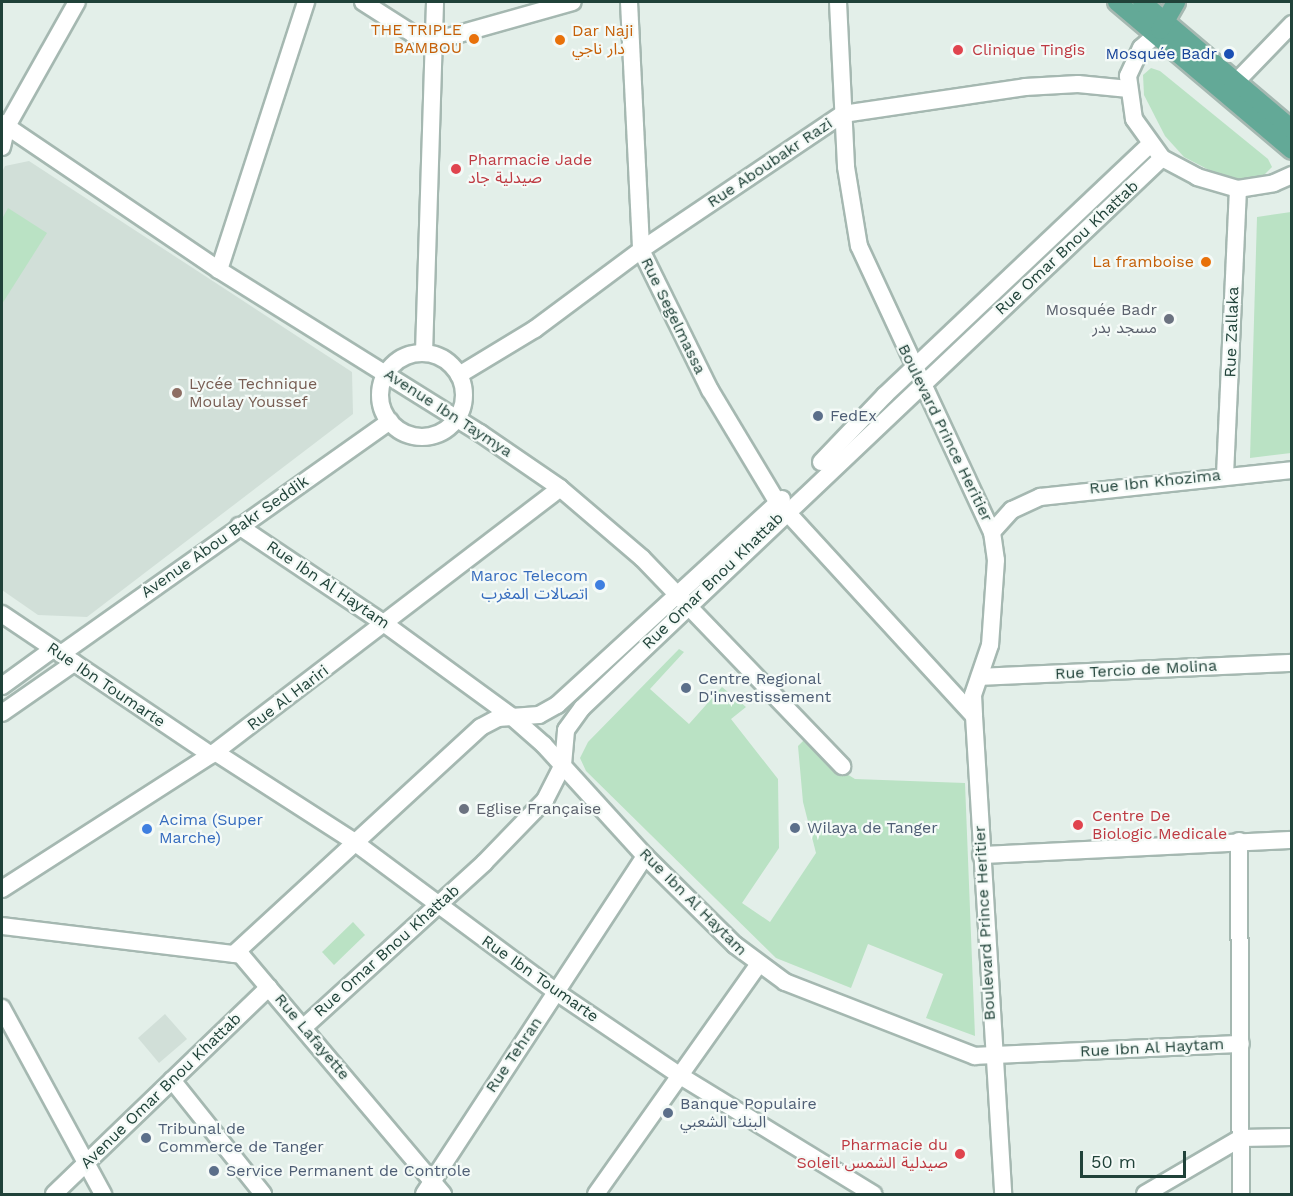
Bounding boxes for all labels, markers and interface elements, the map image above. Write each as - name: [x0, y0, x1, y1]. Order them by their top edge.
- place label: THE TRIPLE BAMBOU: [370, 20, 462, 58]
- place label: Dar Naji دار ناجي: [572, 21, 634, 59]
- marker: THE TRIPLE BAMBOU: [467, 32, 481, 46]
- marker: Dar Naji دار ناجي: [553, 33, 567, 47]
- place label: Clinique Tingis: [972, 40, 1086, 60]
- marker: Clinique Tingis: [949, 41, 967, 59]
- place label: Mosquée Badr: [1106, 44, 1217, 64]
- marker: Mosquée Badr: [1222, 47, 1236, 61]
- street label: Rue Aboubakr Razi: [703, 114, 837, 212]
- place label: Pharmacie Jade صيدلية جاد: [468, 150, 593, 188]
- marker: Pharmacie Jade صيدلية جاد: [449, 162, 463, 176]
- street label: Rue Omar Bnou Khattab: [991, 177, 1143, 319]
- place label: La framboise: [1091, 252, 1194, 272]
- street label: Rue Segelmassa: [636, 255, 710, 377]
- marker: La framboise: [1199, 255, 1213, 269]
- street label: Rue Zallaka: [1221, 286, 1243, 378]
- place label: Mosquée Badr مسجد بدر: [1046, 300, 1157, 338]
- marker: Mosquée Badr مسجد بدر: [1162, 312, 1176, 326]
- street label: Boulevard Prince Heritier: [894, 341, 996, 525]
- street label: Avenue Ibn Taymya: [380, 364, 516, 462]
- place label: Lycée Technique Moulay Youssef: [189, 374, 318, 412]
- marker: Lycée Technique Moulay Youssef: [170, 386, 184, 400]
- place label: FedEx: [830, 406, 877, 426]
- marker: FedEx: [811, 409, 825, 423]
- street label: Rue Ibn Khozima: [1088, 466, 1222, 498]
- street label: Avenue Abou Bakr Seddik: [137, 471, 313, 603]
- street label: Rue Omar Bnou Khattab: [638, 508, 788, 654]
- street label: Rue Ibn Al Haytam: [262, 536, 394, 634]
- place label: Maroc Telecom اتصالات المغرب: [470, 566, 588, 604]
- marker: Maroc Telecom اتصالات المغرب: [593, 578, 607, 592]
- street label: Rue Ibn Toumarte: [43, 638, 169, 732]
- street label: Rue Tercio de Molina: [1054, 656, 1218, 684]
- street label: Rue Al Hariri: [243, 661, 333, 735]
- place label: Centre Regional D'investissement: [698, 669, 831, 707]
- marker: Centre Regional D'investissement: [679, 681, 693, 695]
- place label: Eglise Française: [476, 799, 601, 819]
- marker: Eglise Française: [457, 802, 471, 816]
- place label: Centre De Biologic Medicale: [1092, 806, 1227, 844]
- place label: Acima (Super Marche): [159, 810, 263, 848]
- marker: Centre De Biologic Medicale: [1069, 816, 1087, 834]
- place label: Wilaya de Tanger: [807, 818, 939, 838]
- marker: Wilaya de Tanger: [788, 821, 802, 835]
- marker: Acima (Super Marche): [140, 822, 154, 836]
- street label: Boulevard Prince Heritier: [970, 825, 1000, 1021]
- street label: Rue Ibn Al Haytam: [635, 844, 751, 960]
- street label: Rue Omar Bnou Khattab: [310, 881, 464, 1021]
- street label: Rue Ibn Toumarte: [478, 931, 602, 1027]
- street label: Rue Lafayette: [270, 990, 354, 1084]
- street label: Avenue Omar Bnou Khattab: [77, 1009, 245, 1173]
- street label: Rue Tehran: [482, 1013, 546, 1097]
- street label: Rue Ibn Al Haytam: [1079, 1035, 1225, 1061]
- place label: Banque Populaire البنك الشعبي: [680, 1094, 817, 1132]
- marker: Banque Populaire البنك الشعبي: [661, 1106, 675, 1120]
- place label: Tribunal de Commerce de Tanger: [158, 1119, 324, 1157]
- marker: Tribunal de Commerce de Tanger: [139, 1131, 153, 1145]
- place label: Pharmacie du Soleil صيدلية الشمس: [796, 1135, 948, 1173]
- scale bar: [1083, 1139, 1190, 1177]
- marker: Pharmacie du Soleil صيدلية الشمس: [953, 1147, 967, 1161]
- text: 50 m: [1091, 1151, 1136, 1172]
- place label: Service Permanent de Controle: [226, 1161, 471, 1181]
- marker: Service Permanent de Controle: [207, 1164, 221, 1178]

